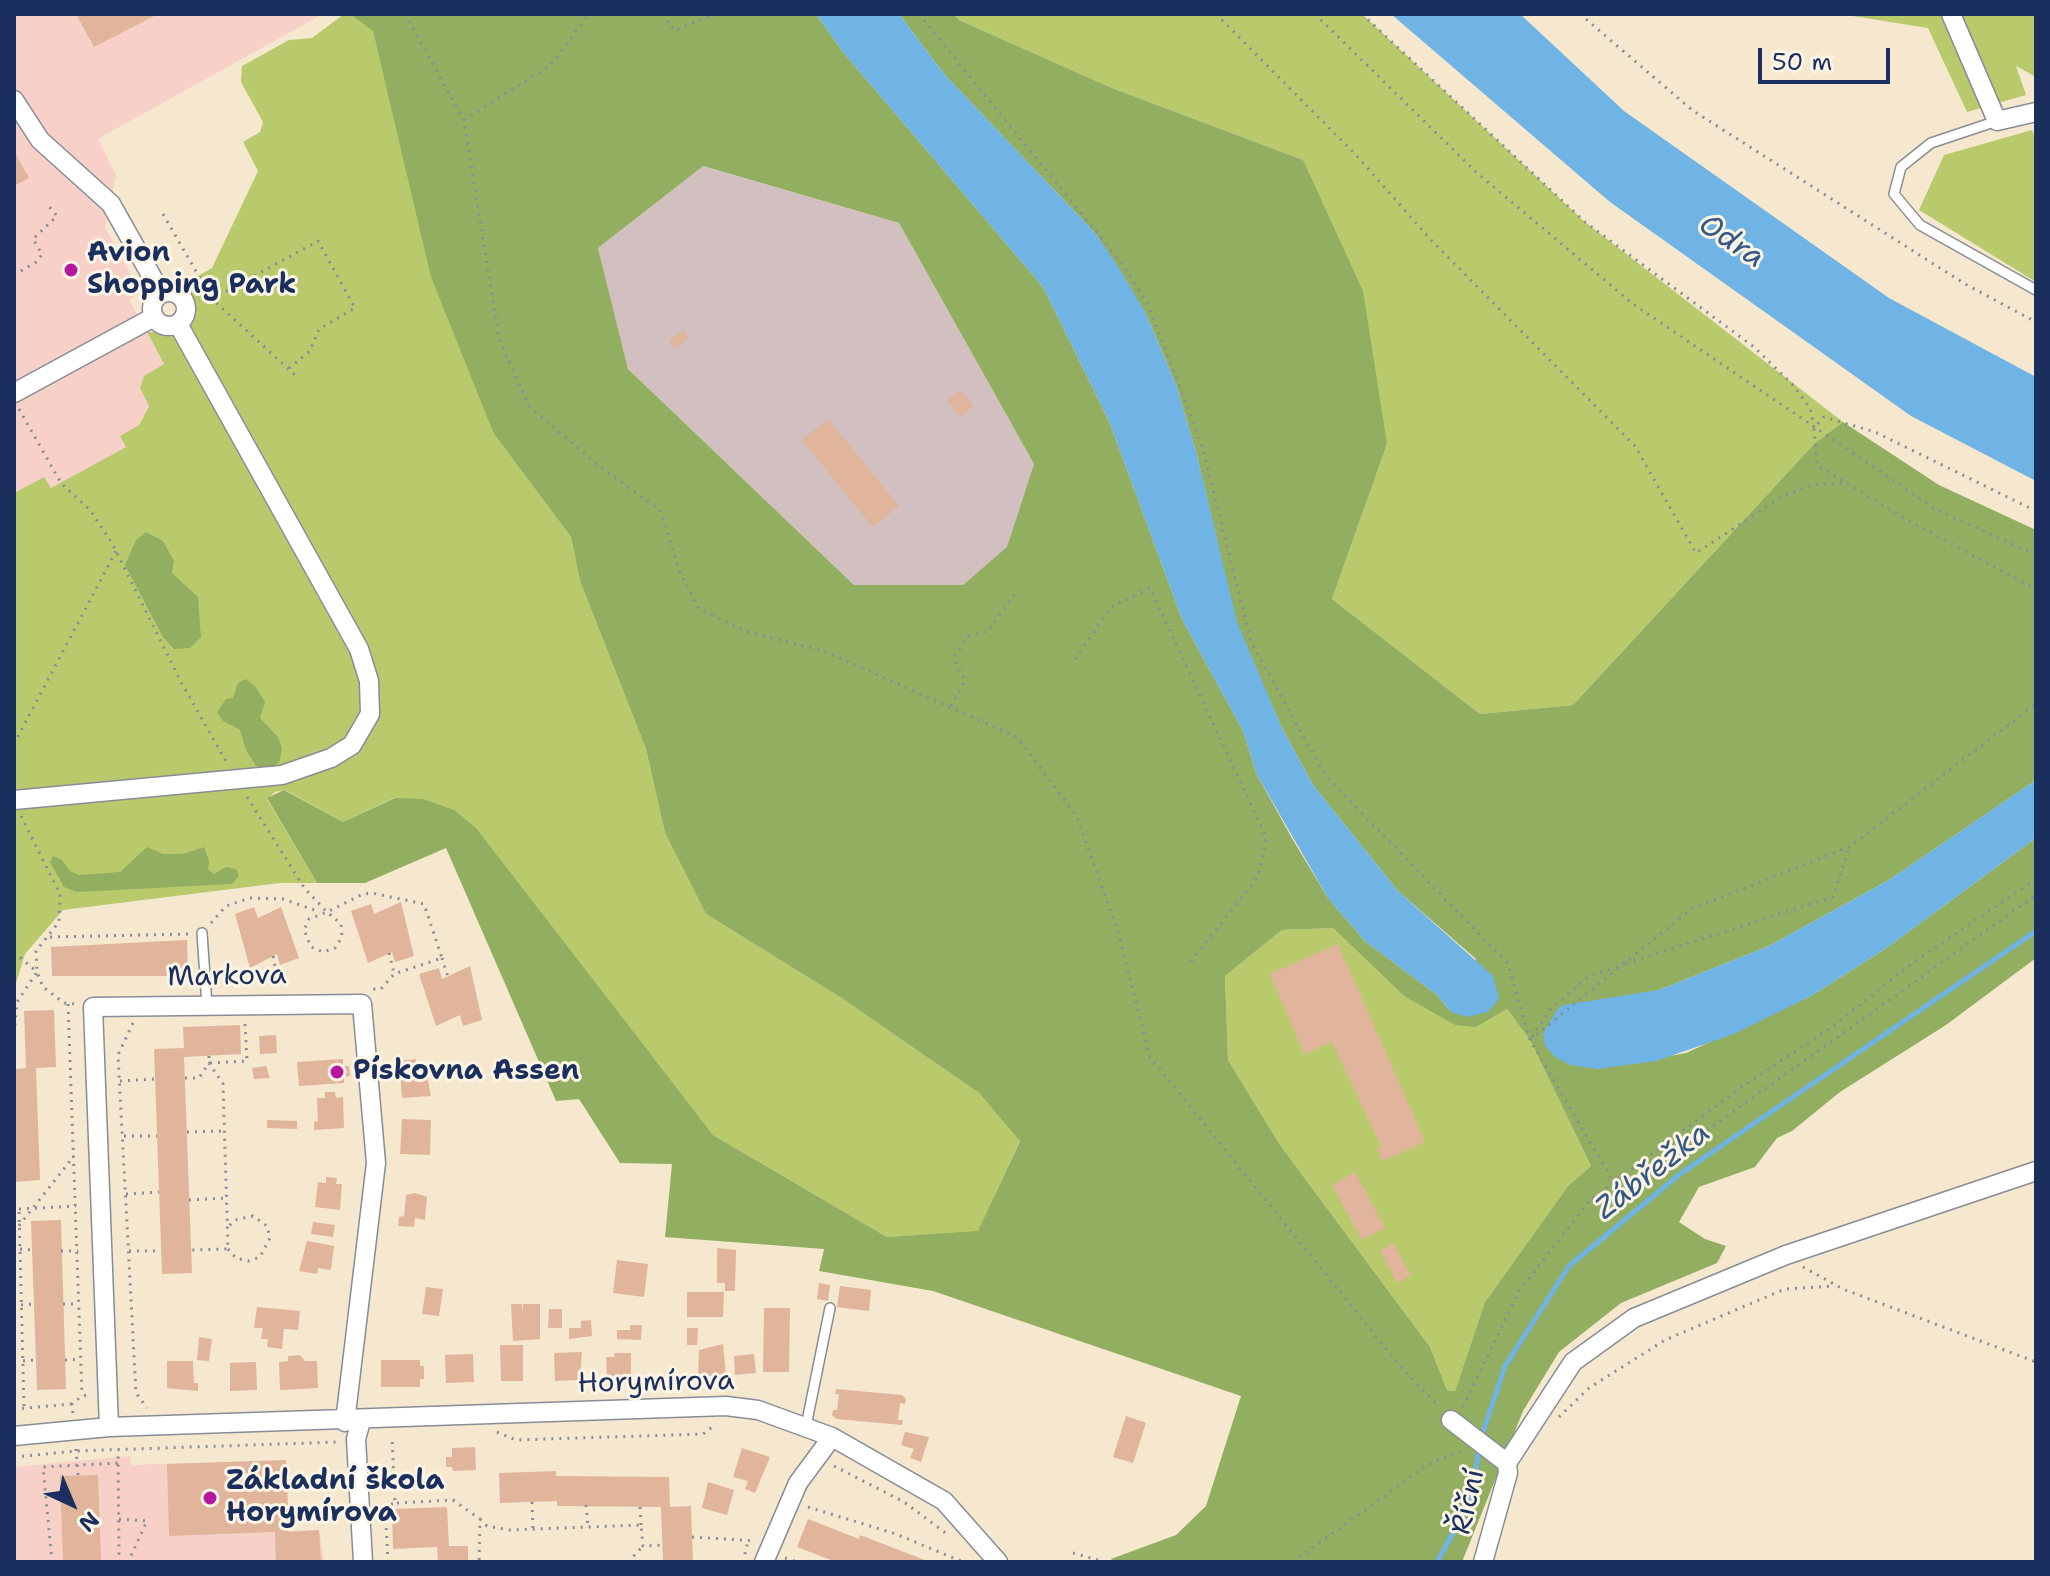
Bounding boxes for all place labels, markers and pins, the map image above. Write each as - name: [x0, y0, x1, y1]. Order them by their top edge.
- place label: Avion Shopping Park: [87, 237, 296, 303]
- marker: Avion Shopping Park: [62, 261, 80, 279]
- place label: Pískovna Assen: [353, 1055, 579, 1089]
- marker: Pískovna Assen: [328, 1063, 346, 1081]
- place label: Základní škola Horymírova: [226, 1465, 444, 1531]
- marker: Základní škola Horymírova: [201, 1489, 219, 1507]

